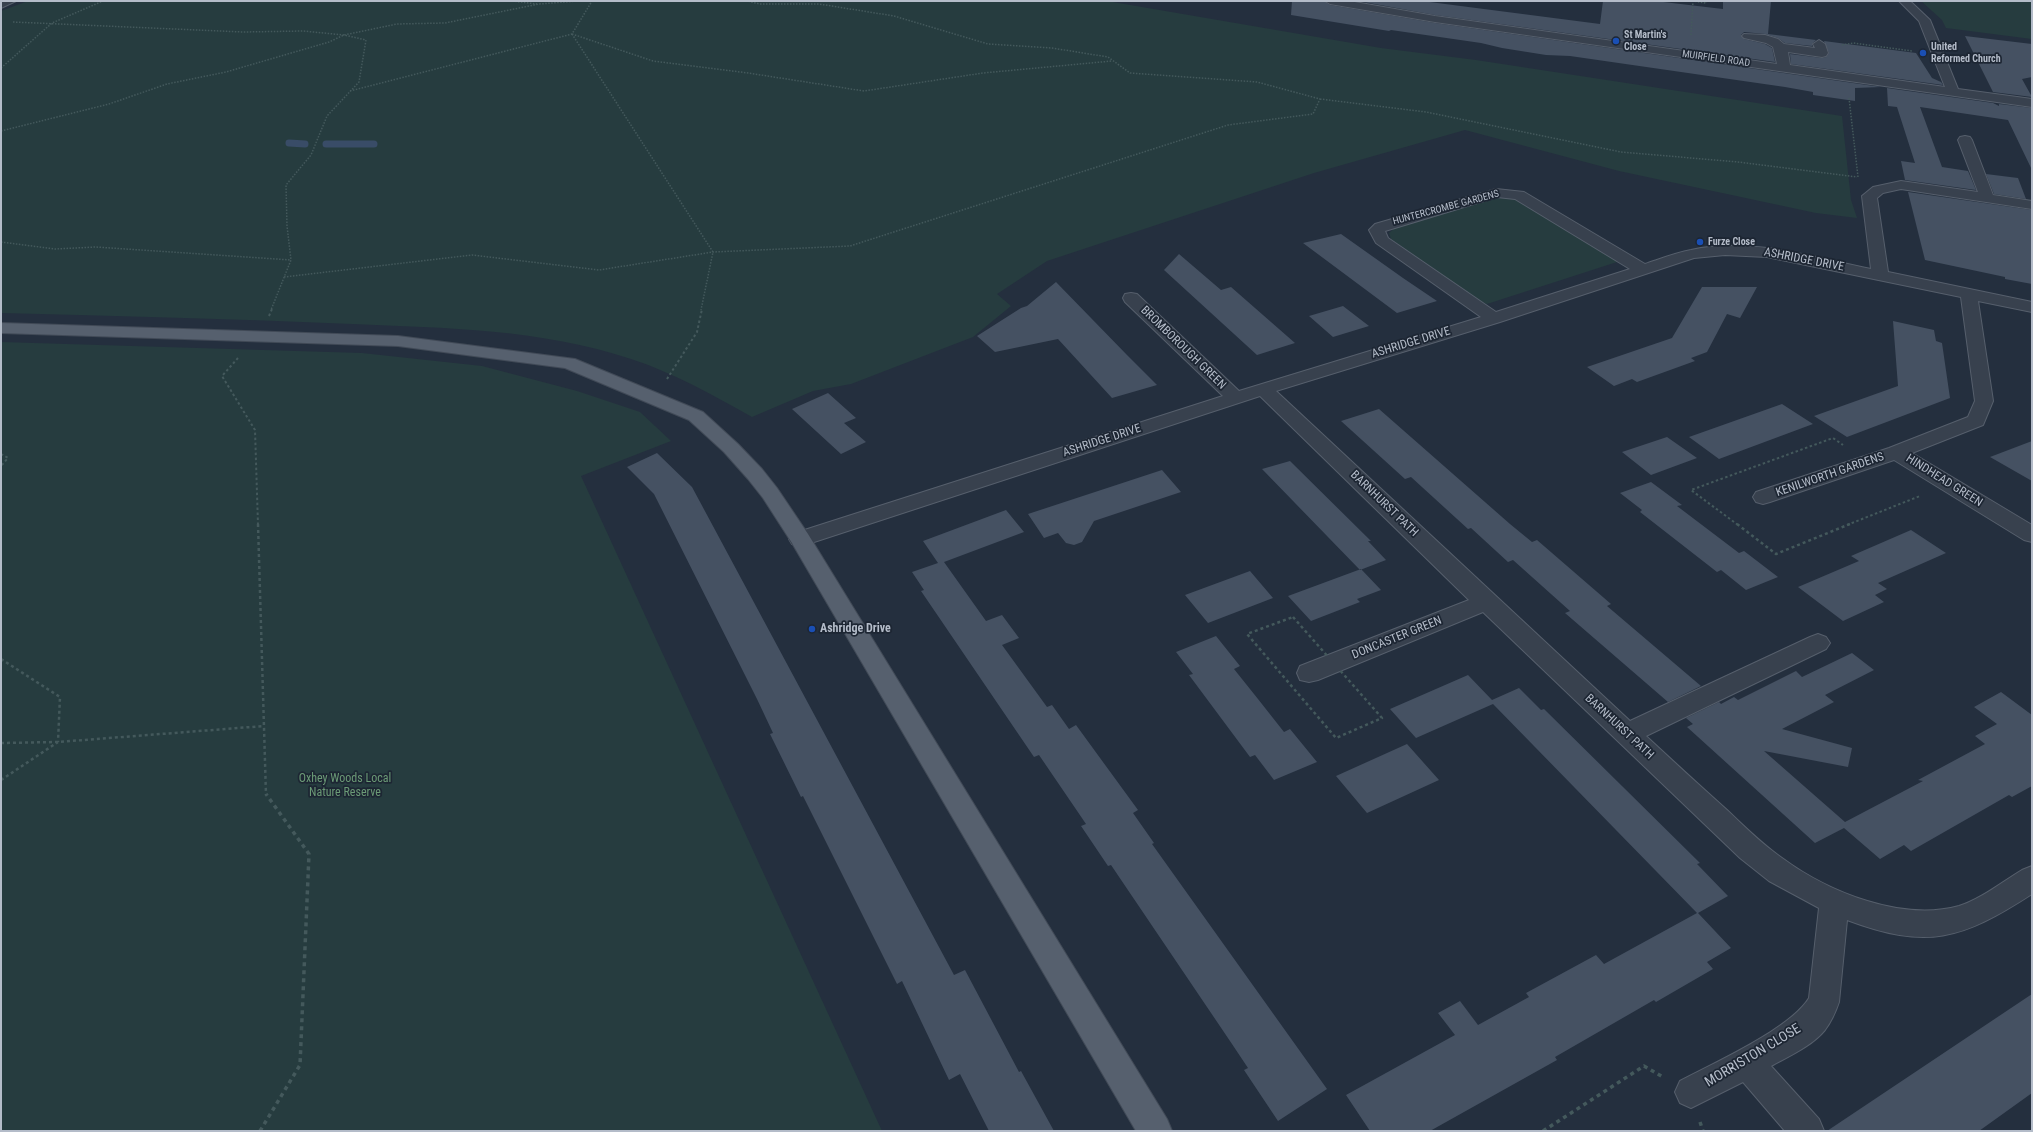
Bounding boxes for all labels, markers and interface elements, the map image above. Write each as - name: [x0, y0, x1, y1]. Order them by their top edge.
- place label: St Martin's Close: [1624, 29, 1666, 52]
- marker: St Martin's Close: [1611, 36, 1621, 46]
- place label: United Reformed Church: [1931, 41, 2001, 64]
- street label: MUIRFIELD ROAD: [1681, 48, 1751, 70]
- marker: United Reformed Church: [1918, 48, 1928, 58]
- street label: HUNTERCROMBE GARDENS: [1391, 188, 1501, 228]
- place label: Furze Close: [1708, 236, 1755, 248]
- marker: Furze Close: [1695, 237, 1705, 247]
- street label: ASHRIDGE DRIVE: [1763, 245, 1845, 275]
- street label: BROMBOROUGH GREEN: [1137, 303, 1229, 393]
- street label: ASHRIDGE DRIVE: [1370, 324, 1452, 362]
- street label: ASHRIDGE DRIVE: [1061, 422, 1143, 460]
- street label: KENILWORTH GARDENS: [1774, 450, 1886, 500]
- street label: HINDHEAD GREEN: [1903, 452, 1985, 510]
- street label: BARNHURST PATH: [1347, 468, 1421, 540]
- street label: DONCASTER GREEN: [1350, 613, 1444, 663]
- place label: Ashridge Drive: [820, 622, 891, 636]
- marker: Ashridge Drive: [807, 624, 817, 634]
- street label: BARNHURST PATH: [1582, 691, 1656, 763]
- park label: Oxhey Woods Local Nature Reserve: [299, 772, 391, 800]
- street label: MORRISTON CLOSE: [1702, 1021, 1804, 1091]

